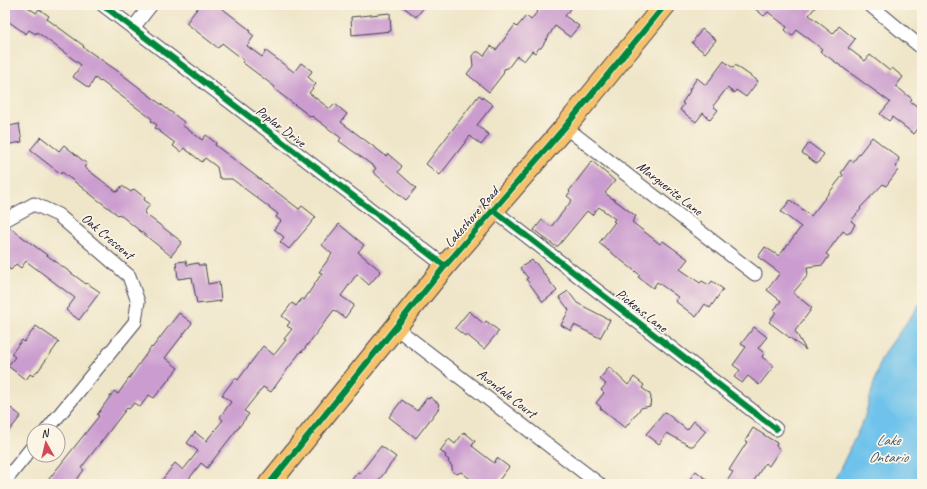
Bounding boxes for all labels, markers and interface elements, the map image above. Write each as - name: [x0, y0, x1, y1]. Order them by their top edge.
- street label: Poplar Drive: [253, 102, 310, 151]
- street label: Marguerite Lane: [633, 157, 707, 220]
- street label: Lakeshore Road: [441, 182, 504, 251]
- street label: Oak Crescent: [78, 210, 139, 265]
- street label: Pickens Lane: [612, 285, 672, 337]
- street label: Avondale Court: [474, 365, 542, 423]
- north arrow: [26, 423, 66, 463]
- text: N: [40, 425, 51, 441]
- water label: Lake Ontario: [868, 431, 909, 467]

